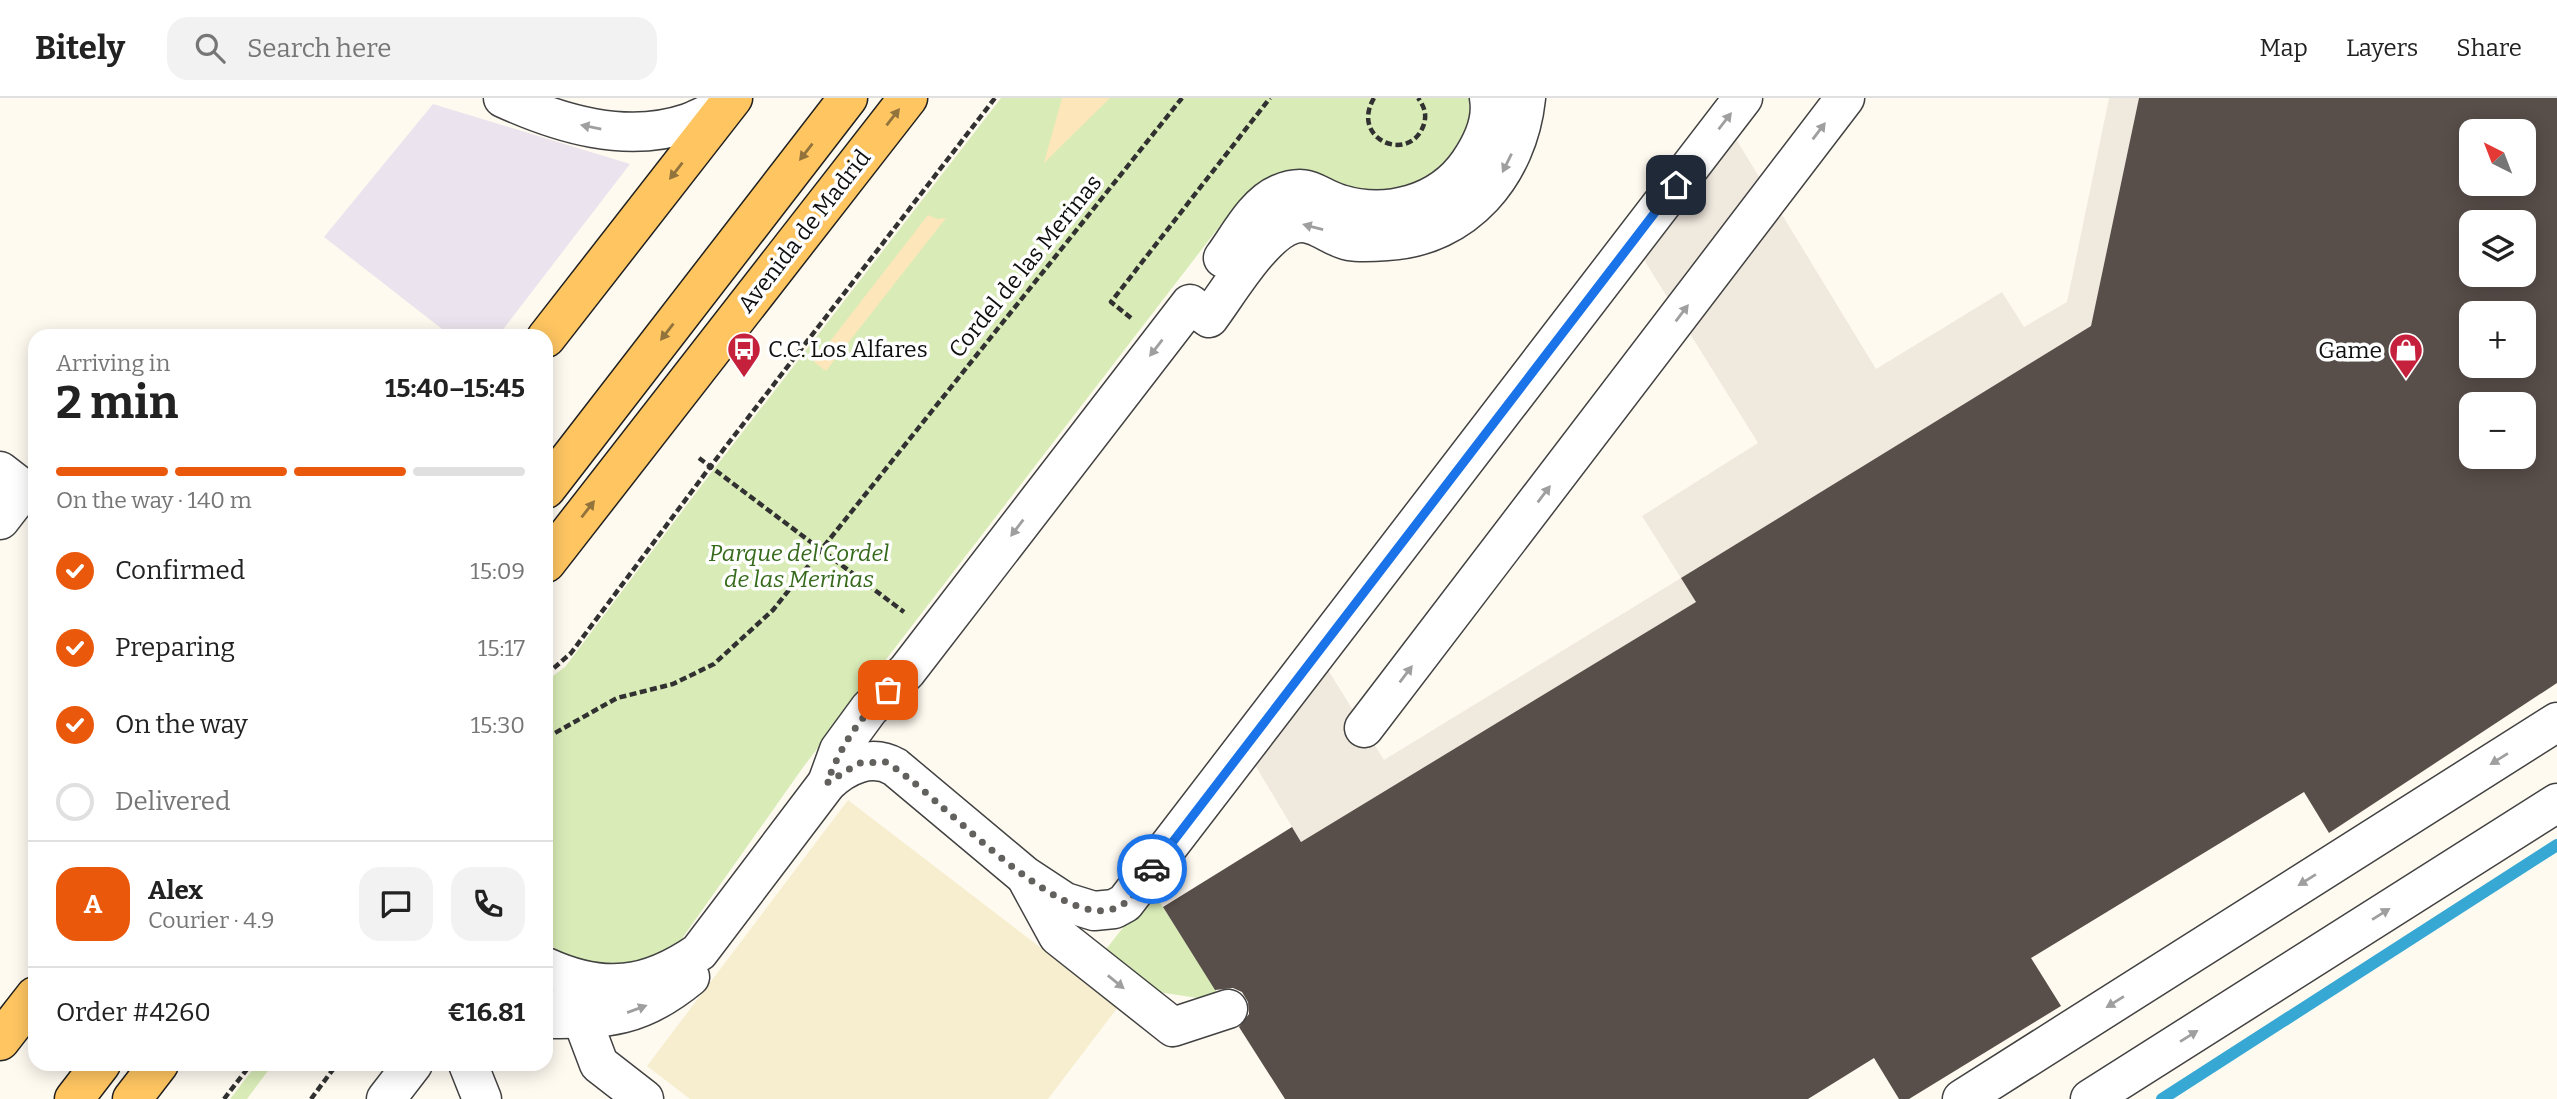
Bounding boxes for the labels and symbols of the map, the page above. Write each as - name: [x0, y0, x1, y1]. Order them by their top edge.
- one-way arrow: [885, 109, 900, 127]
- one-way arrow: [1717, 113, 1732, 131]
- north arrow: [2459, 119, 2536, 196]
- one-way arrow: [580, 122, 602, 133]
- one-way arrow: [1812, 123, 1827, 141]
- one-way arrow: [800, 143, 814, 161]
- street label: Avenida de Madrid: [732, 144, 876, 318]
- one-way arrow: [1501, 153, 1513, 173]
- pin: [1646, 155, 1706, 215]
- one-way arrow: [669, 162, 683, 180]
- street label: Cordel de las Merinas: [943, 169, 1107, 363]
- one-way arrow: [1302, 221, 1324, 232]
- one-way arrow: [1675, 304, 1690, 322]
- one-way arrow: [661, 323, 675, 341]
- bus stop icon: C.C. Los Alfares: [725, 330, 763, 379]
- shop icon: Game: [2387, 331, 2425, 380]
- place label: C.C. Los Alfares: [768, 335, 928, 363]
- place label: Game: [2318, 336, 2382, 364]
- one-way arrow: [1149, 339, 1163, 357]
- one-way arrow: [1537, 485, 1552, 503]
- one-way arrow: [581, 501, 596, 519]
- one-way arrow: [1010, 519, 1025, 537]
- park label: Parque del Cordel de las Merinas: [709, 539, 889, 593]
- pin: [858, 660, 918, 720]
- one-way arrow: [1398, 665, 1412, 683]
- one-way arrow: [2490, 752, 2509, 765]
- courier: [1117, 834, 1187, 904]
- one-way arrow: [2298, 874, 2317, 887]
- one-way arrow: [2371, 908, 2391, 921]
- one-way arrow: [1106, 974, 1124, 989]
- one-way arrow: [2106, 995, 2124, 1009]
- one-way arrow: [627, 1003, 648, 1014]
- one-way arrow: [2179, 1030, 2199, 1043]

